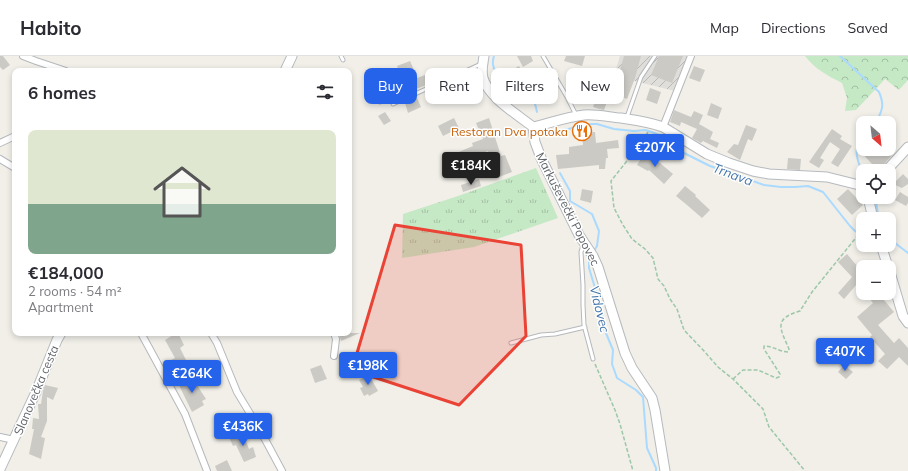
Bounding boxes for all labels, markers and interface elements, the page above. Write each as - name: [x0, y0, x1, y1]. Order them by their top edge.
- text: Habito: [20, 16, 82, 40]
- text: Map: [710, 19, 739, 37]
- text: Directions: [761, 19, 826, 37]
- text: Saved: [848, 19, 888, 37]
- chip: Buy: [364, 68, 417, 104]
- chip: Rent: [425, 68, 483, 104]
- chip: Filters: [491, 68, 558, 104]
- chip: New: [566, 68, 624, 104]
- icon: filters: [314, 81, 336, 103]
- text: 6 homes: [28, 82, 96, 103]
- north arrow: [856, 116, 896, 156]
- map controls: [856, 116, 896, 300]
- restaurant icon: Restoran Dva potoka: [571, 120, 593, 142]
- place label: Restoran Dva potoka: [451, 124, 568, 139]
- pin: €207K: [627, 134, 683, 168]
- text: €207K: [635, 139, 675, 155]
- street label: Markuševečki Popovec: [533, 150, 603, 268]
- pin: €184K: [443, 152, 499, 186]
- icon: home: [146, 156, 218, 228]
- text: €184K: [451, 157, 491, 173]
- water label: Trnava: [711, 159, 755, 189]
- button: locate: [856, 164, 896, 204]
- button: +: [856, 212, 896, 252]
- button: −: [856, 260, 896, 300]
- text: €184,000: [28, 262, 104, 283]
- text: 2 rooms · 54 m²: [28, 283, 122, 299]
- water label: Vidovec: [586, 284, 614, 335]
- text: Apartment: [28, 299, 93, 315]
- pin: €407K: [817, 338, 873, 372]
- street label: Slanovečka cesta: [10, 343, 62, 437]
- text: €407K: [825, 343, 865, 359]
- pin: €198K: [340, 352, 396, 386]
- text: €198K: [348, 357, 388, 373]
- pin: €264K: [164, 360, 220, 394]
- text: €264K: [172, 365, 212, 381]
- pin: €436K: [215, 413, 271, 447]
- text: €436K: [223, 418, 263, 434]

